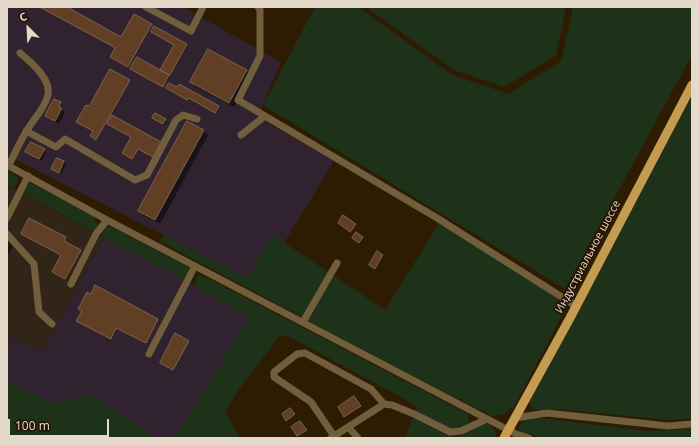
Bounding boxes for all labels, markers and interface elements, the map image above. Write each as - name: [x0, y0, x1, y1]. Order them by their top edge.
- north arrow: [8, 8, 48, 48]
- text: С: [17, 8, 29, 25]
- street label: Индустриальное шоссе: [553, 198, 623, 316]
- scale bar: [10, 411, 111, 437]
- text: 100 m: [15, 417, 50, 434]

